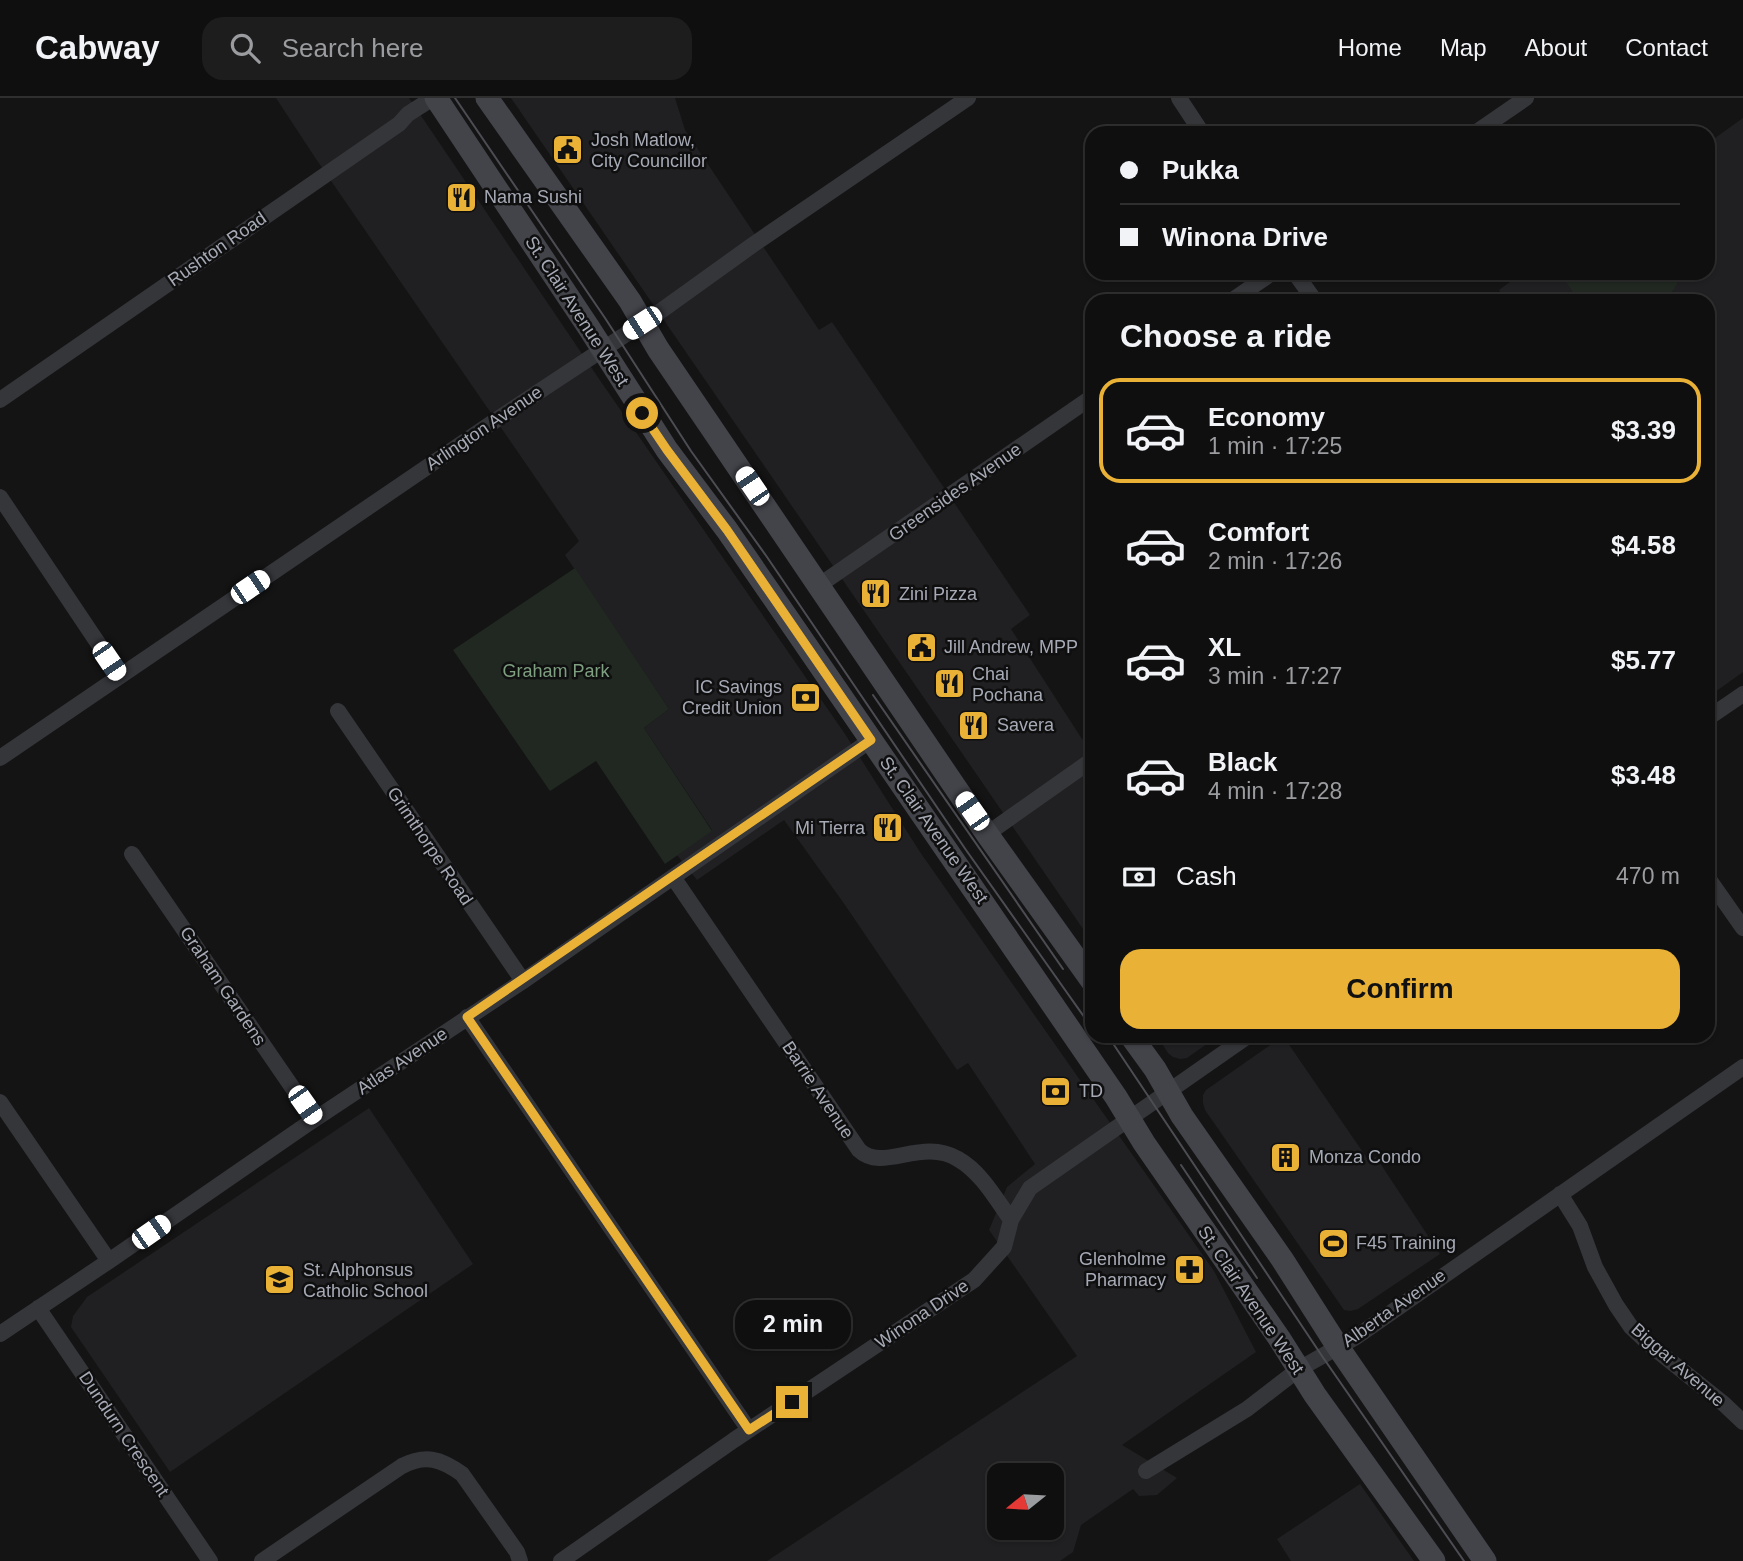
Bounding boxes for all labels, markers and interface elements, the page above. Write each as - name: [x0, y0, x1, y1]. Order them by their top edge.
- search box: [202, 17, 692, 80]
- text: Cabway: [35, 29, 160, 66]
- icon: search: [226, 29, 264, 67]
- text: Search here: [282, 33, 423, 63]
- text: Home: [1338, 34, 1402, 61]
- text: Map: [1440, 34, 1487, 61]
- text: About: [1525, 34, 1587, 61]
- text: Contact: [1625, 34, 1708, 61]
- place label: Josh Matlow, City Councillor: [591, 130, 707, 171]
- public building icon: Josh Matlow, City Councillor: [551, 133, 585, 167]
- text: Pukka: [1162, 155, 1239, 185]
- restaurant icon: Nama Sushi: [444, 180, 478, 214]
- place label: Nama Sushi: [484, 187, 582, 207]
- street label: Rushton Road: [164, 208, 270, 290]
- text: Winona Drive: [1162, 222, 1328, 252]
- street label: St. Clair Avenue West: [521, 232, 633, 390]
- car: [619, 303, 666, 343]
- text: Choose a ride: [1120, 318, 1332, 354]
- street label: Arlington Avenue: [422, 382, 546, 474]
- route start: [626, 397, 658, 429]
- icon: car: [1124, 399, 1187, 462]
- text: Economy: [1208, 402, 1325, 432]
- text: $3.39: [1611, 415, 1676, 445]
- text: 1 min · 17:25: [1208, 433, 1342, 459]
- street label: Greensides Avenue: [885, 439, 1025, 545]
- car: [732, 463, 773, 509]
- icon: car: [1124, 514, 1187, 577]
- text: Comfort: [1208, 517, 1309, 547]
- text: $4.58: [1611, 530, 1676, 560]
- text: 2 min · 17:26: [1208, 548, 1342, 574]
- car: [227, 567, 274, 607]
- restaurant icon: Zini Pizza: [859, 577, 893, 611]
- place label: Zini Pizza: [899, 584, 978, 604]
- icon: car: [1124, 629, 1187, 692]
- public building icon: Jill Andrew, MPP: [904, 630, 938, 664]
- text: XL: [1208, 632, 1241, 662]
- place label: Jill Andrew, MPP: [944, 637, 1078, 657]
- car: [89, 638, 130, 684]
- text: $5.77: [1611, 645, 1676, 675]
- park label: Graham Park: [502, 661, 611, 681]
- text: 3 min · 17:27: [1208, 663, 1342, 689]
- place label: Chai Pochana: [972, 664, 1044, 705]
- restaurant icon: Chai Pochana: [932, 667, 966, 701]
- place label: IC Savings Credit Union: [682, 677, 782, 718]
- bank icon: IC Savings Credit Union: [788, 680, 822, 714]
- restaurant icon: Savera: [957, 708, 991, 742]
- place label: Savera: [997, 715, 1055, 735]
- icon: car: [1124, 744, 1187, 807]
- text: Black: [1208, 747, 1277, 777]
- street label: St. Clair Avenue West: [876, 753, 992, 907]
- text: $3.48: [1611, 760, 1676, 790]
- text: 4 min · 17:28: [1208, 778, 1342, 804]
- street label: Grimthorpe Road: [383, 783, 477, 909]
- car: [952, 788, 993, 834]
- restaurant icon: Mi Tierra: [871, 811, 905, 845]
- place label: Mi Tierra: [795, 818, 866, 838]
- icon: cash: [1120, 858, 1158, 896]
- text: Cash: [1176, 861, 1237, 891]
- text: 470 m: [1616, 863, 1680, 889]
- street label: Graham Gardens: [176, 923, 270, 1049]
- button: Confirm: [1120, 949, 1680, 1029]
- street label: Atlas Avenue: [353, 1023, 451, 1099]
- street label: Barrie Avenue: [778, 1038, 858, 1142]
- bank icon: TD: [1039, 1074, 1073, 1108]
- place label: TD: [1079, 1081, 1103, 1101]
- car: [285, 1082, 326, 1128]
- building icon: Monza Condo: [1269, 1140, 1303, 1174]
- place label: Monza Condo: [1309, 1147, 1421, 1167]
- car: [128, 1211, 175, 1253]
- street label: St. Clair Avenue West: [1194, 1222, 1308, 1378]
- sports icon: F45 Training: [1316, 1226, 1350, 1260]
- place label: F45 Training: [1356, 1233, 1456, 1253]
- place label: Glenholme Pharmacy: [1079, 1249, 1166, 1290]
- pharmacy icon: Glenholme Pharmacy: [1172, 1252, 1206, 1286]
- place label: St. Alphonsus Catholic School: [303, 1260, 428, 1301]
- school or university icon: St. Alphonsus Catholic School: [263, 1263, 297, 1297]
- street label: Alberta Avenue: [1338, 1265, 1450, 1351]
- street label: Winona Drive: [872, 1276, 972, 1352]
- callout: 2 min: [734, 1300, 850, 1350]
- text: 2 min: [763, 1311, 823, 1337]
- street label: Biggar Avenue: [1627, 1319, 1729, 1411]
- street label: Dundurn Crescent: [75, 1368, 173, 1500]
- route end: [776, 1386, 808, 1418]
- north arrow: [987, 1463, 1064, 1540]
- map controls: [987, 1463, 1064, 1540]

